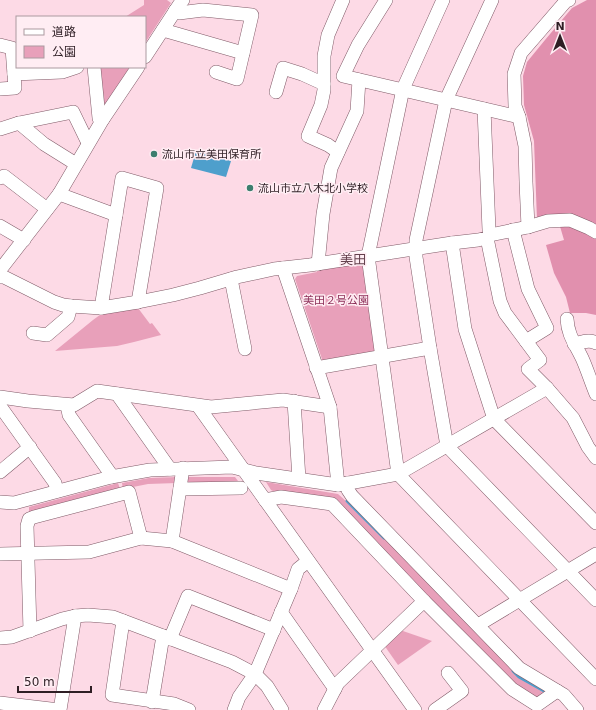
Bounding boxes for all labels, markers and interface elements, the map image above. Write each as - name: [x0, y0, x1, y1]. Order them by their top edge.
- legend: [16, 16, 146, 68]
- north arrow: [540, 16, 580, 56]
- text: N: [555, 20, 565, 33]
- text: 道路: [52, 25, 76, 39]
- text: 公園: [52, 45, 76, 59]
- place label: 流山市立美田保育所: [162, 148, 262, 161]
- marker: 流山市立美田保育所: [149, 149, 159, 159]
- place label: 流山市立八木北小学校: [258, 182, 368, 195]
- marker: 流山市立八木北小学校: [245, 183, 255, 193]
- district label: 美田: [340, 252, 366, 267]
- park label: 美田２号公園: [303, 294, 369, 307]
- scale bar: [18, 668, 91, 694]
- text: 50 m: [24, 675, 55, 689]

